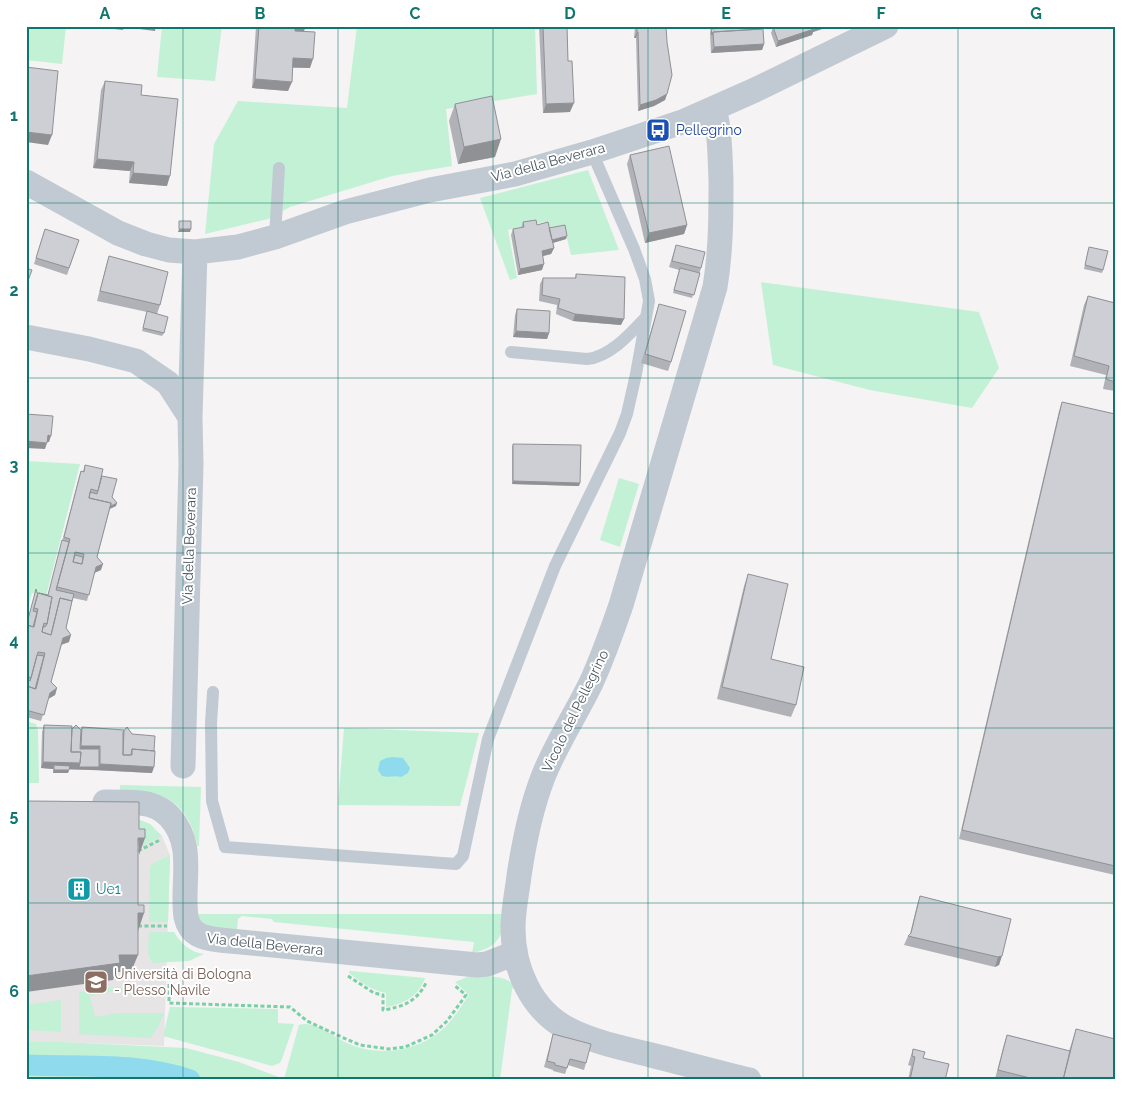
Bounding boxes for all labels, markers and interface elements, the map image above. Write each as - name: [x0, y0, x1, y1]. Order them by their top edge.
- text: A: [100, 4, 111, 23]
- text: B: [255, 4, 266, 23]
- text: C: [410, 4, 421, 23]
- text: D: [564, 4, 576, 23]
- text: E: [721, 4, 731, 23]
- text: F: [876, 4, 886, 23]
- text: G: [1030, 4, 1042, 23]
- text: 1: [10, 106, 18, 125]
- bus stop icon: Pellegrino: [645, 117, 671, 143]
- place label: Pellegrino: [676, 122, 742, 138]
- street label: Via della Beverara: [489, 139, 607, 185]
- text: 2: [9, 281, 19, 300]
- text: 3: [10, 456, 19, 475]
- street label: Via della Beverara: [179, 487, 199, 605]
- text: 4: [9, 631, 19, 650]
- street label: Vicolo del Pellegrino: [538, 647, 612, 775]
- text: 5: [10, 806, 19, 825]
- building icon: Ue1: [66, 876, 92, 902]
- place label: Ue1: [96, 881, 121, 897]
- street label: Via della Beverara: [206, 930, 324, 958]
- place label: Università di Bologna - Plesso Navile: [114, 966, 251, 998]
- school or university icon: Università di Bologna - Plesso Navile: [83, 969, 109, 995]
- text: 6: [9, 982, 19, 1001]

